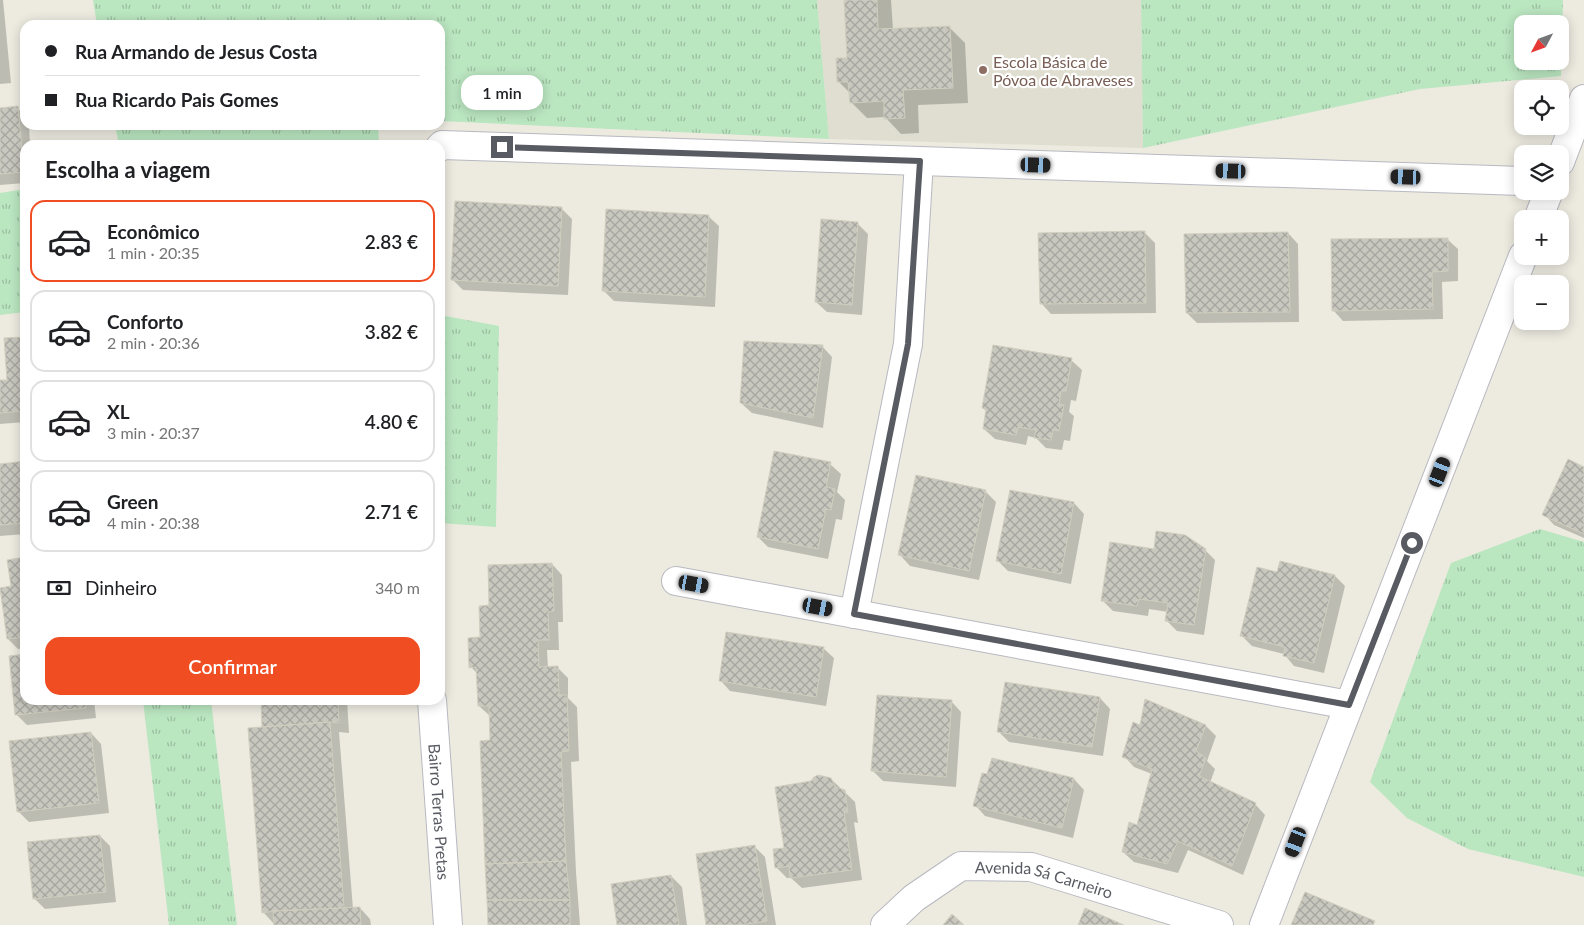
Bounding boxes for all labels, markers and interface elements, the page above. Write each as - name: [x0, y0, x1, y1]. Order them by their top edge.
- north arrow: [1514, 15, 1569, 70]
- map controls: [1514, 15, 1569, 330]
- text: Rua Armando de Jesus Costa: [75, 40, 317, 63]
- place label: Escola Básica de Póvoa de Abraveses: [993, 52, 1133, 89]
- marker: Escola Básica de Póvoa de Abraveses: [977, 64, 989, 76]
- callout: 1 min: [461, 74, 543, 110]
- button: locate: [1514, 80, 1569, 135]
- text: 1 min: [482, 83, 522, 102]
- text: Rua Ricardo Pais Gomes: [75, 88, 279, 111]
- route end: [491, 136, 513, 158]
- button: layers: [1514, 145, 1569, 200]
- text: Escolha a viagem: [45, 156, 211, 183]
- car: [1020, 157, 1051, 173]
- car: [1215, 163, 1246, 179]
- car: [1390, 169, 1421, 185]
- button: +: [1514, 210, 1569, 265]
- icon: car: [47, 219, 92, 264]
- text: Econômico: [107, 220, 200, 243]
- text: 2.83 €: [365, 230, 418, 253]
- text: 1 min · 20:35: [107, 243, 200, 262]
- button: −: [1514, 275, 1569, 330]
- icon: car: [47, 309, 92, 354]
- text: Conforto: [107, 310, 183, 333]
- text: 3.82 €: [365, 320, 418, 343]
- text: 2 min · 20:36: [107, 333, 200, 352]
- icon: car: [47, 399, 92, 444]
- text: XL: [107, 400, 130, 423]
- text: 4.80 €: [365, 410, 418, 433]
- text: 3 min · 20:37: [107, 423, 200, 442]
- car: [1427, 455, 1452, 489]
- icon: car: [47, 489, 92, 534]
- text: Green: [107, 490, 158, 513]
- text: 2.71 €: [365, 500, 418, 523]
- text: 4 min · 20:38: [107, 513, 200, 532]
- route start: [1401, 532, 1423, 554]
- icon: cash: [45, 574, 73, 602]
- car: [677, 574, 710, 594]
- text: Dinheiro: [85, 576, 157, 599]
- text: 340 m: [375, 578, 420, 597]
- car: [801, 597, 834, 617]
- button: Confirmar: [45, 637, 420, 695]
- street label: Bairro Terras Pretas: [426, 743, 454, 881]
- car: [1283, 825, 1308, 859]
- street label: Avenida Sá Carneiro: [975, 857, 1115, 901]

